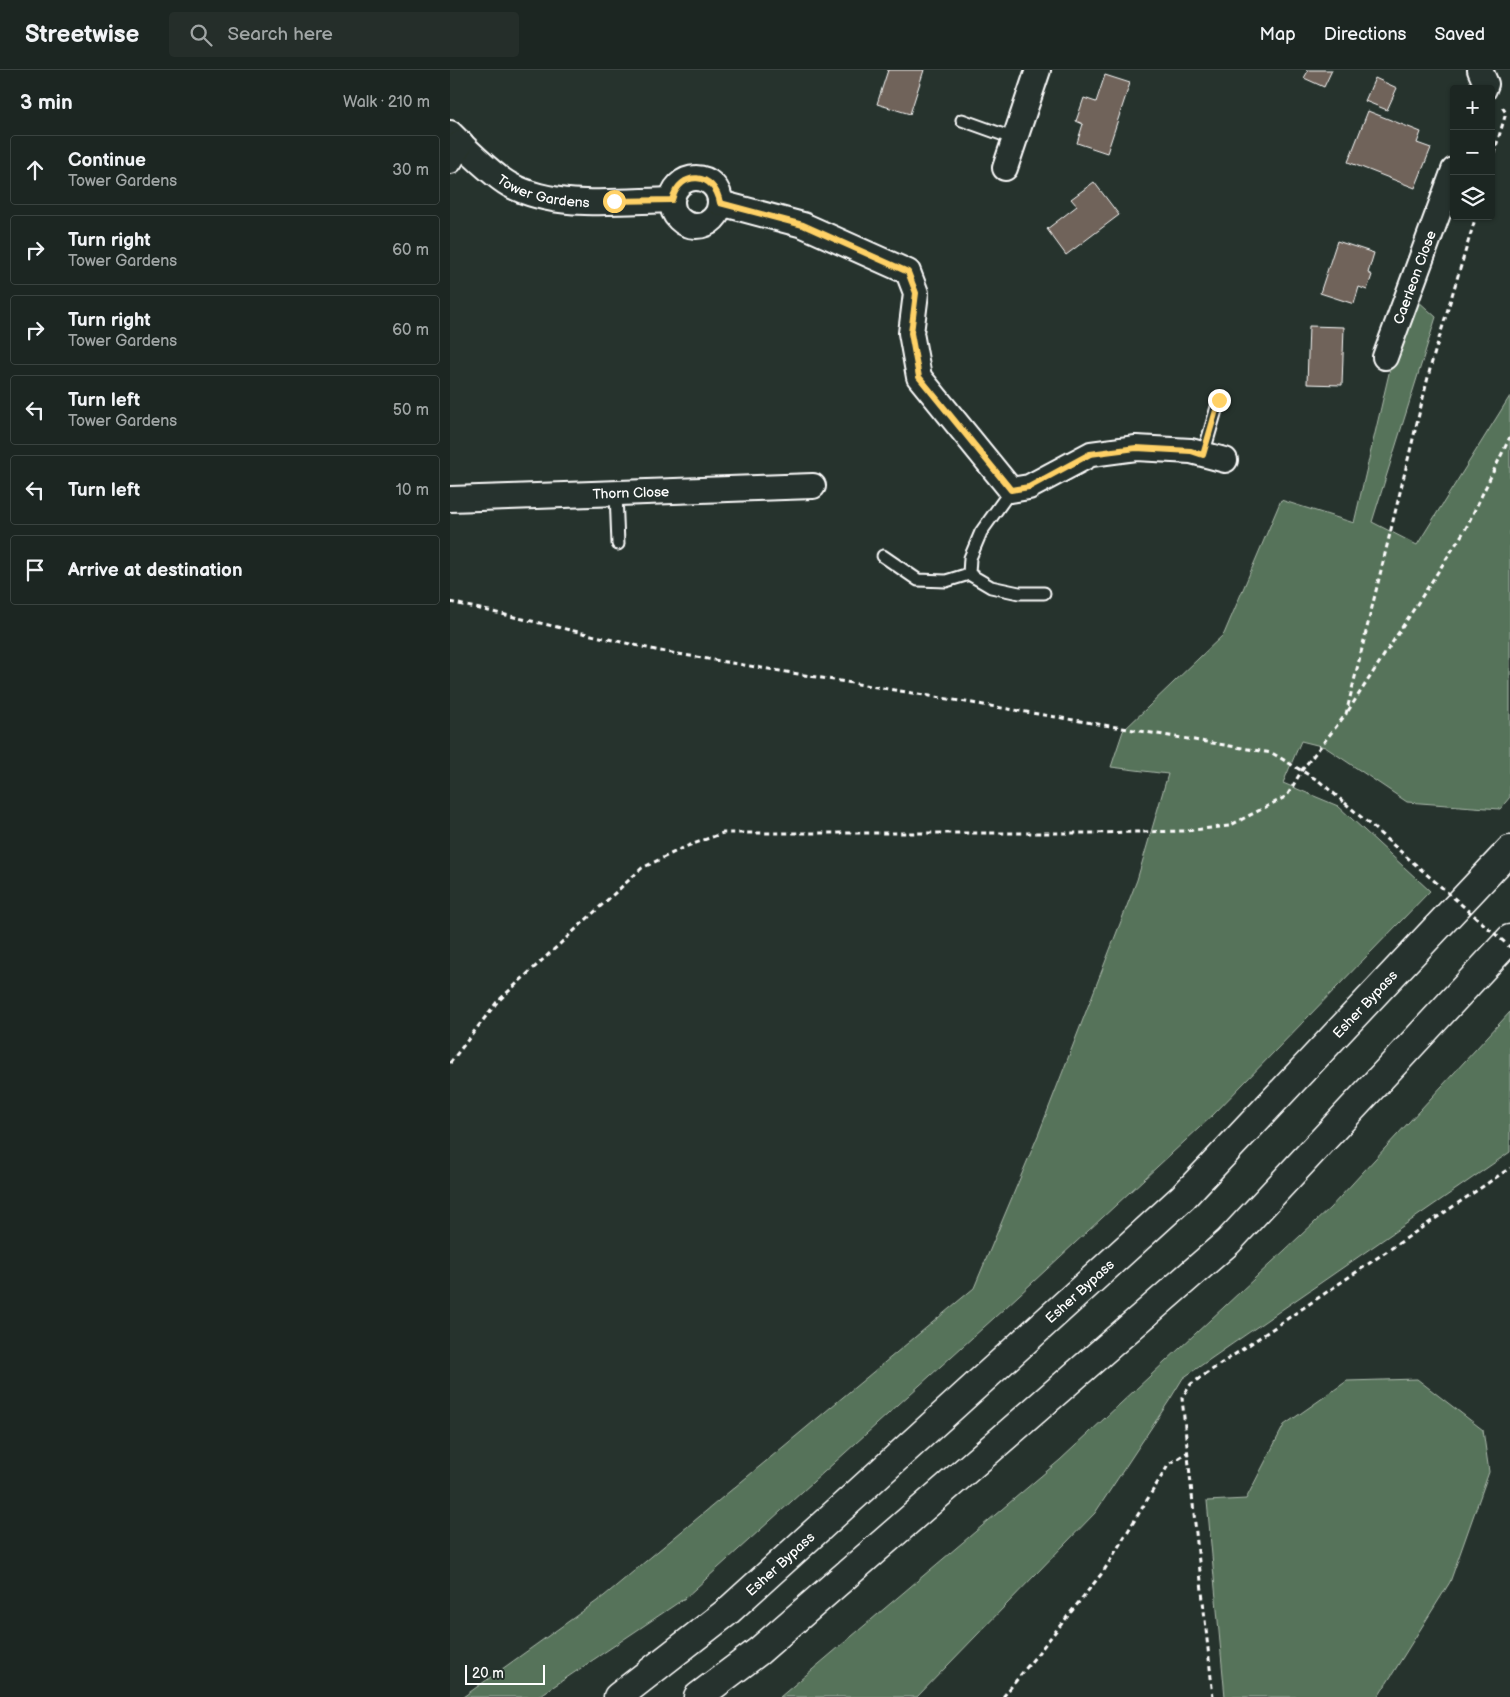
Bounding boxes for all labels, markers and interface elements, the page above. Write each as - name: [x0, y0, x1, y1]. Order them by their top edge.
- search box: [169, 12, 519, 57]
- text: Streetwise: [25, 20, 139, 49]
- icon: search: [187, 21, 215, 49]
- text: Search here: [227, 23, 333, 46]
- text: Map: [1260, 24, 1296, 45]
- text: Directions: [1324, 24, 1406, 45]
- text: Saved: [1434, 24, 1485, 45]
- map controls: [1450, 85, 1495, 220]
- button: +: [1450, 85, 1495, 130]
- text: 3 min: [20, 90, 73, 115]
- text: Walk · 210 m: [343, 93, 430, 112]
- button: −: [1450, 130, 1495, 175]
- text: Continue: [68, 149, 146, 172]
- icon: ahead: [21, 156, 49, 184]
- text: 30 m: [392, 161, 429, 180]
- street label: Tower Gardens: [494, 171, 590, 211]
- text: Tower Gardens: [68, 172, 177, 191]
- button: layers: [1450, 175, 1495, 220]
- route start: [603, 190, 626, 213]
- street label: Caerleon Close: [1389, 228, 1439, 326]
- text: Turn right: [68, 229, 151, 252]
- icon: right: [21, 236, 49, 264]
- text: 60 m: [392, 241, 429, 260]
- text: Tower Gardens: [68, 252, 177, 271]
- text: Turn right: [68, 309, 151, 332]
- icon: right: [21, 316, 49, 344]
- text: 60 m: [392, 321, 429, 340]
- text: Tower Gardens: [68, 332, 177, 351]
- text: Turn left: [68, 389, 140, 412]
- route end: [1208, 389, 1231, 412]
- icon: left: [21, 396, 49, 424]
- text: 50 m: [393, 401, 429, 420]
- text: Tower Gardens: [68, 412, 177, 431]
- icon: left: [21, 476, 49, 504]
- text: Turn left: [68, 479, 140, 502]
- text: 10 m: [396, 481, 429, 500]
- street label: Thorn Close: [592, 483, 670, 502]
- icon: arrive: [21, 556, 49, 584]
- text: Arrive at destination: [68, 559, 243, 582]
- street label: Esher Bypass: [1329, 966, 1401, 1041]
- street label: Esher Bypass: [1042, 1256, 1118, 1327]
- street label: Esher Bypass: [742, 1528, 818, 1599]
- scale bar: [465, 1662, 545, 1685]
- text: 20 m: [472, 1665, 504, 1682]

